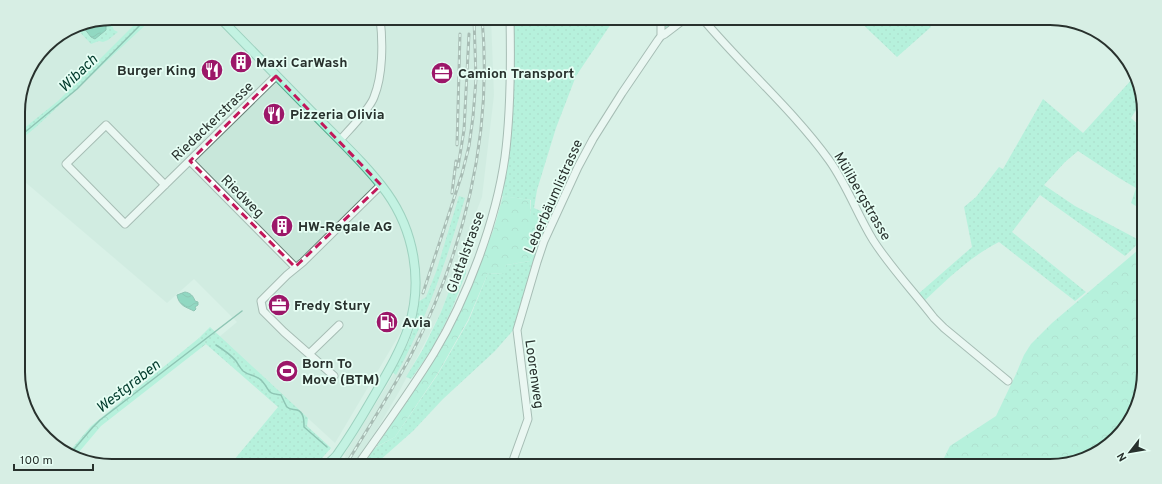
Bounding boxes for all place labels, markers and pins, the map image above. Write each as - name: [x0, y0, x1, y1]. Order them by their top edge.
- building icon: Maxi CarWash: [228, 49, 254, 75]
- place label: Maxi CarWash: [256, 55, 347, 72]
- restaurant icon: Burger King: [199, 57, 225, 83]
- office icon: Camion Transport: [429, 60, 455, 86]
- place label: Burger King: [117, 63, 196, 80]
- place label: Camion Transport: [458, 66, 574, 83]
- restaurant icon: Pizzeria Olivia: [261, 101, 287, 127]
- place label: Pizzeria Olivia: [290, 107, 385, 124]
- building icon: HW-Regale AG: [269, 213, 295, 239]
- place label: HW-Regale AG: [298, 219, 392, 236]
- office icon: Fredy Stury: [266, 292, 292, 318]
- place label: Fredy Stury: [294, 298, 370, 315]
- fuel station icon: Avia: [374, 309, 400, 335]
- place label: Avia: [402, 315, 431, 332]
- place label: Born To Move (BTM): [302, 356, 380, 389]
- sports icon: Born To Move (BTM): [274, 358, 300, 384]

